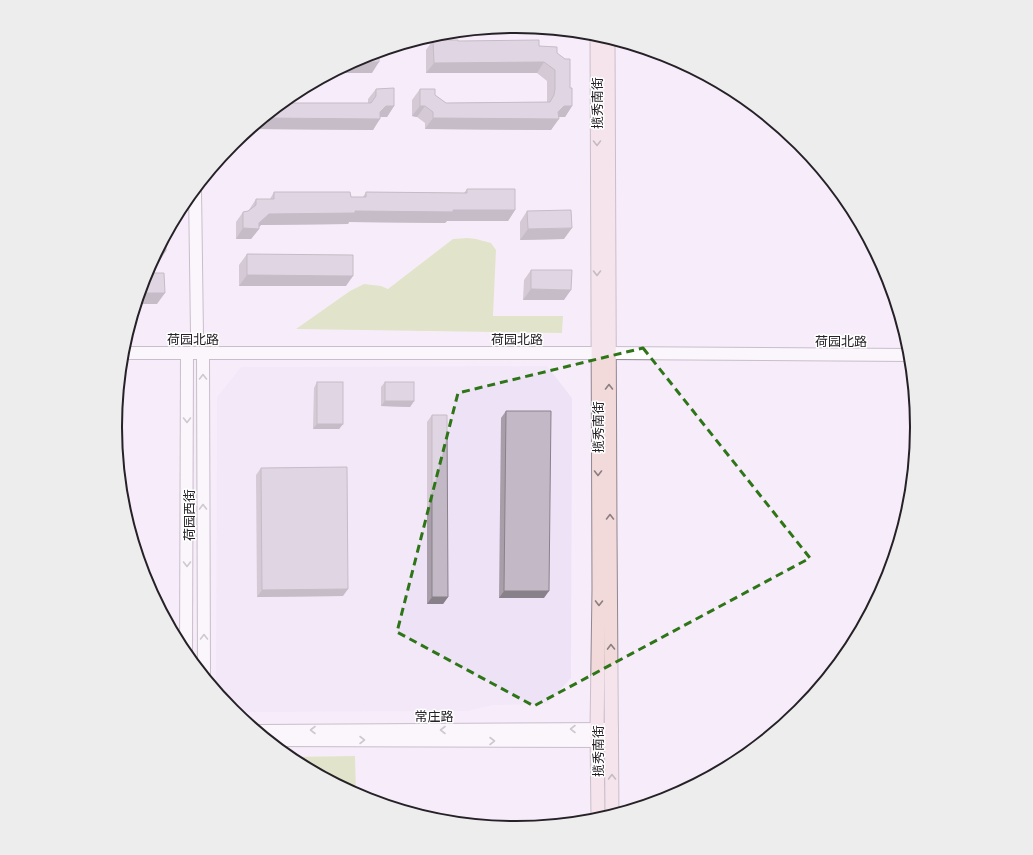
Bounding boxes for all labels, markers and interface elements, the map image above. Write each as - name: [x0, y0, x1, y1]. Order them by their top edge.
- street label: 揽秀南街: [589, 77, 606, 129]
- one-way arrow: [593, 140, 601, 146]
- one-way arrow: [593, 270, 601, 276]
- street label: 荷园北路: [167, 331, 219, 348]
- street label: 荷园北路: [491, 331, 543, 348]
- street label: 荷园北路: [815, 333, 867, 350]
- one-way arrow: [199, 374, 207, 380]
- one-way arrow: [605, 384, 613, 390]
- street label: 揽秀南街: [590, 401, 607, 453]
- one-way arrow: [183, 417, 191, 423]
- one-way arrow: [594, 470, 602, 476]
- street label: 荷园西街: [181, 489, 198, 541]
- one-way arrow: [199, 504, 207, 510]
- one-way arrow: [606, 514, 614, 520]
- one-way arrow: [183, 561, 191, 567]
- one-way arrow: [595, 600, 603, 606]
- one-way arrow: [200, 634, 208, 640]
- one-way arrow: [607, 644, 615, 650]
- street label: 常庄路: [414, 708, 454, 725]
- one-way arrow: [570, 725, 576, 733]
- street label: 揽秀南街: [590, 725, 607, 777]
- one-way arrow: [310, 726, 316, 734]
- one-way arrow: [440, 726, 446, 734]
- one-way arrow: [359, 736, 365, 744]
- one-way arrow: [489, 737, 495, 745]
- one-way arrow: [608, 774, 616, 780]

